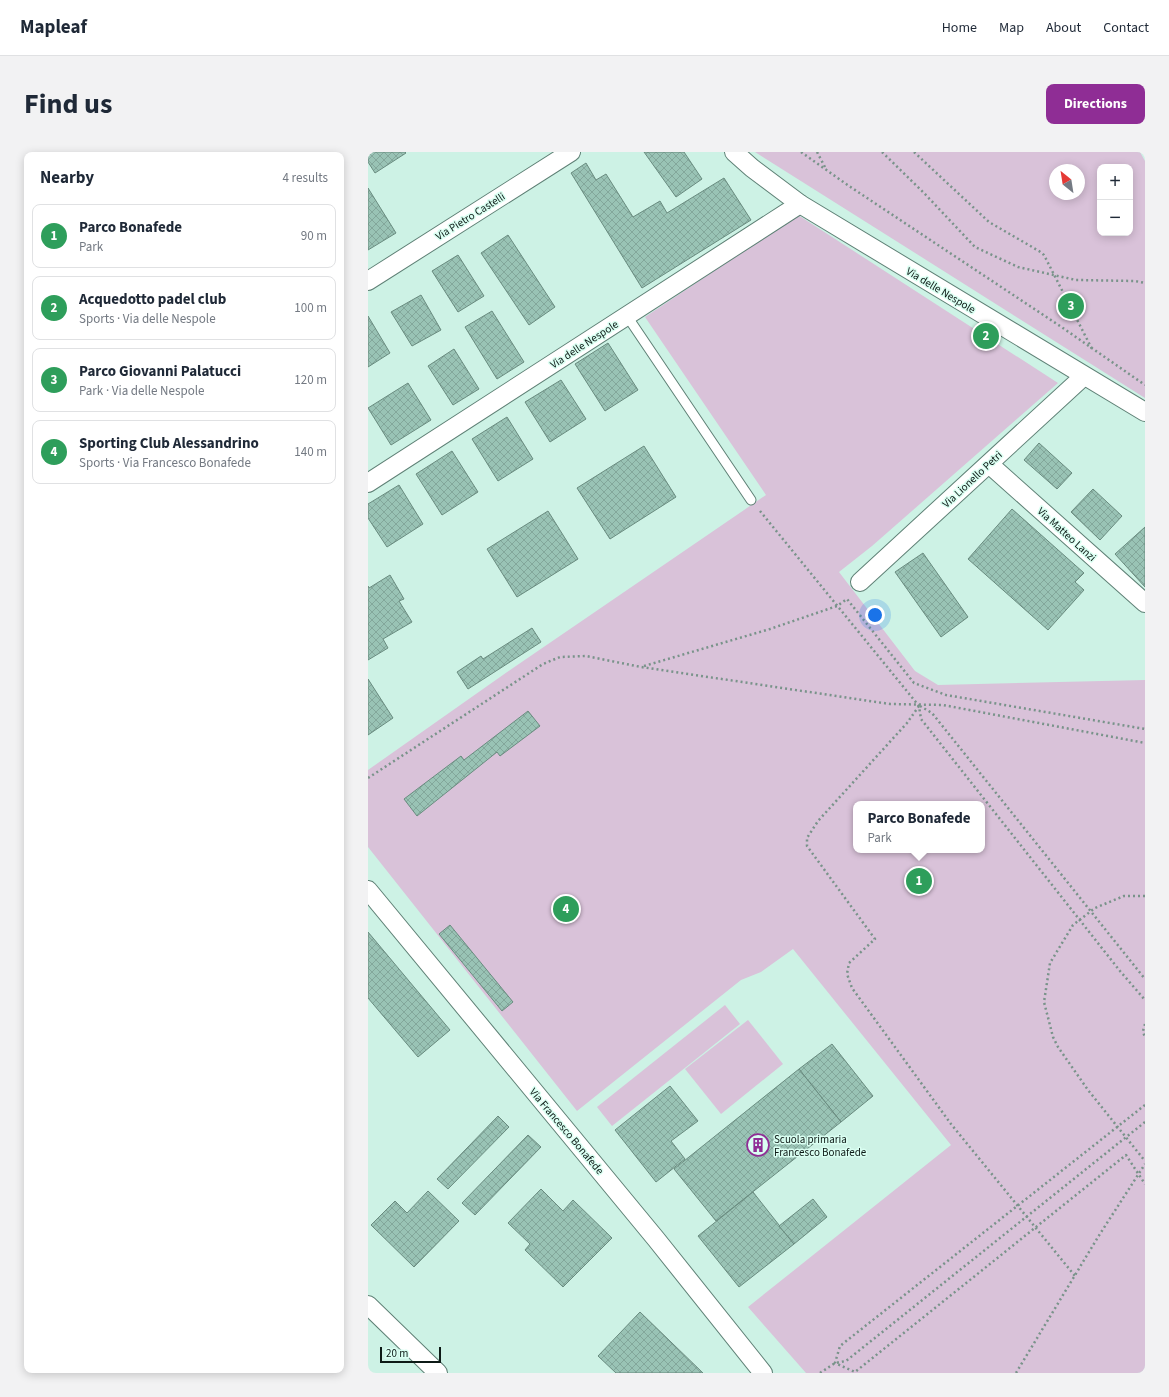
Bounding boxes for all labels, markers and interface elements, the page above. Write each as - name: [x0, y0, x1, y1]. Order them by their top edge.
- text: Mapleaf: [20, 14, 87, 41]
- text: Home: [942, 18, 977, 38]
- text: Map: [999, 18, 1024, 38]
- text: About: [1046, 18, 1081, 38]
- text: Contact: [1103, 18, 1149, 38]
- text: Find us: [24, 84, 112, 124]
- button: Directions: [1046, 84, 1145, 124]
- north arrow: [1049, 164, 1085, 200]
- map controls: [1097, 164, 1133, 236]
- button: +: [1097, 164, 1133, 200]
- text: Nearby: [40, 166, 94, 190]
- text: 4 results: [283, 169, 328, 187]
- street label: Via Pietro Castelli: [433, 189, 508, 244]
- button: −: [1097, 200, 1133, 236]
- text: Parco Bonafede: [79, 217, 182, 238]
- text: 1: [51, 227, 57, 245]
- text: 90 m: [301, 227, 327, 245]
- text: Park: [79, 238, 103, 256]
- street label: Via delle Nespole: [903, 264, 979, 317]
- text: Acquedotto padel club: [79, 289, 226, 310]
- pin: 3: [1058, 291, 1084, 321]
- text: 2: [51, 299, 57, 317]
- text: 100 m: [294, 299, 327, 317]
- text: Sports · Via delle Nespole: [79, 310, 216, 328]
- street label: Via delle Nespole: [547, 316, 622, 372]
- pin: 2: [973, 321, 999, 351]
- text: Parco Giovanni Palatucci: [79, 361, 241, 382]
- text: 3: [51, 371, 57, 389]
- text: 120 m: [294, 371, 327, 389]
- text: Park · Via delle Nespole: [79, 382, 204, 400]
- text: Sporting Club Alessandrino: [79, 433, 259, 454]
- text: 4: [51, 443, 57, 461]
- text: 140 m: [294, 443, 327, 461]
- street label: Via Lionello Petri: [939, 448, 1006, 511]
- text: Sports · Via Francesco Bonafede: [79, 454, 251, 472]
- street label: Via Matteo Lanzi: [1034, 504, 1099, 565]
- your location: [865, 605, 885, 625]
- popup: [853, 801, 985, 853]
- text: Parco Bonafede: [867, 808, 971, 829]
- text: Park: [867, 829, 892, 847]
- pin: 1: [906, 866, 932, 896]
- pin: 4: [553, 894, 579, 924]
- street label: Via Francesco Bonafede: [526, 1085, 608, 1178]
- building icon: Scuola primaria Francesco Bonafede: [745, 1132, 771, 1158]
- place label: Scuola primaria Francesco Bonafede: [774, 1132, 867, 1160]
- scale bar: [380, 1345, 441, 1364]
- text: 20 m: [386, 1346, 408, 1361]

